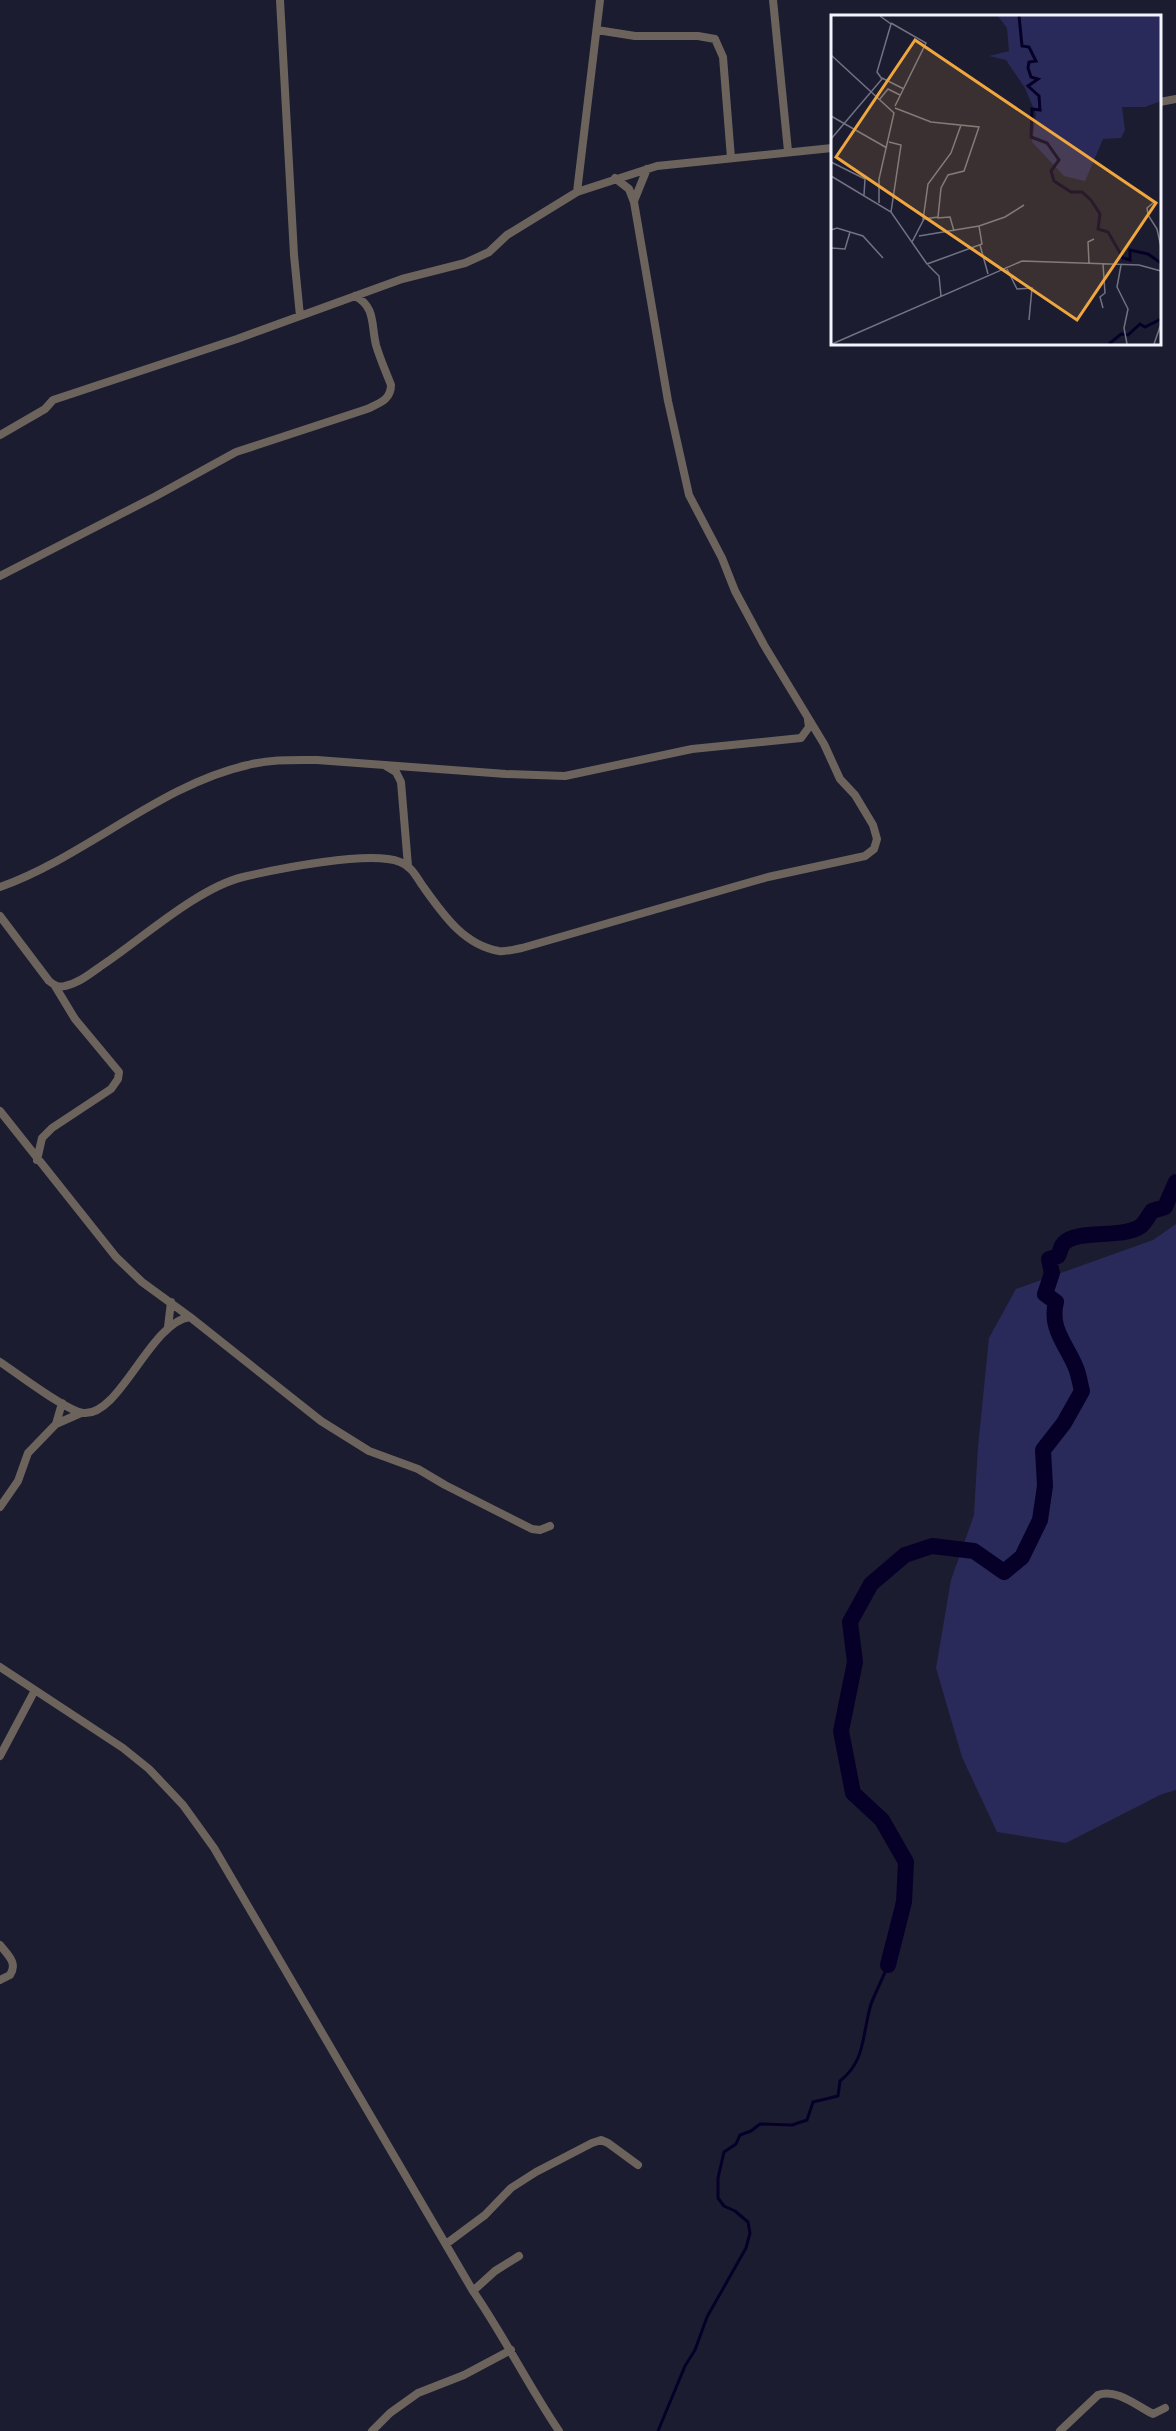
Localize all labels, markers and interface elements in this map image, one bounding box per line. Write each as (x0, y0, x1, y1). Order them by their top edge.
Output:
inset map (831, 15, 1161, 345)

